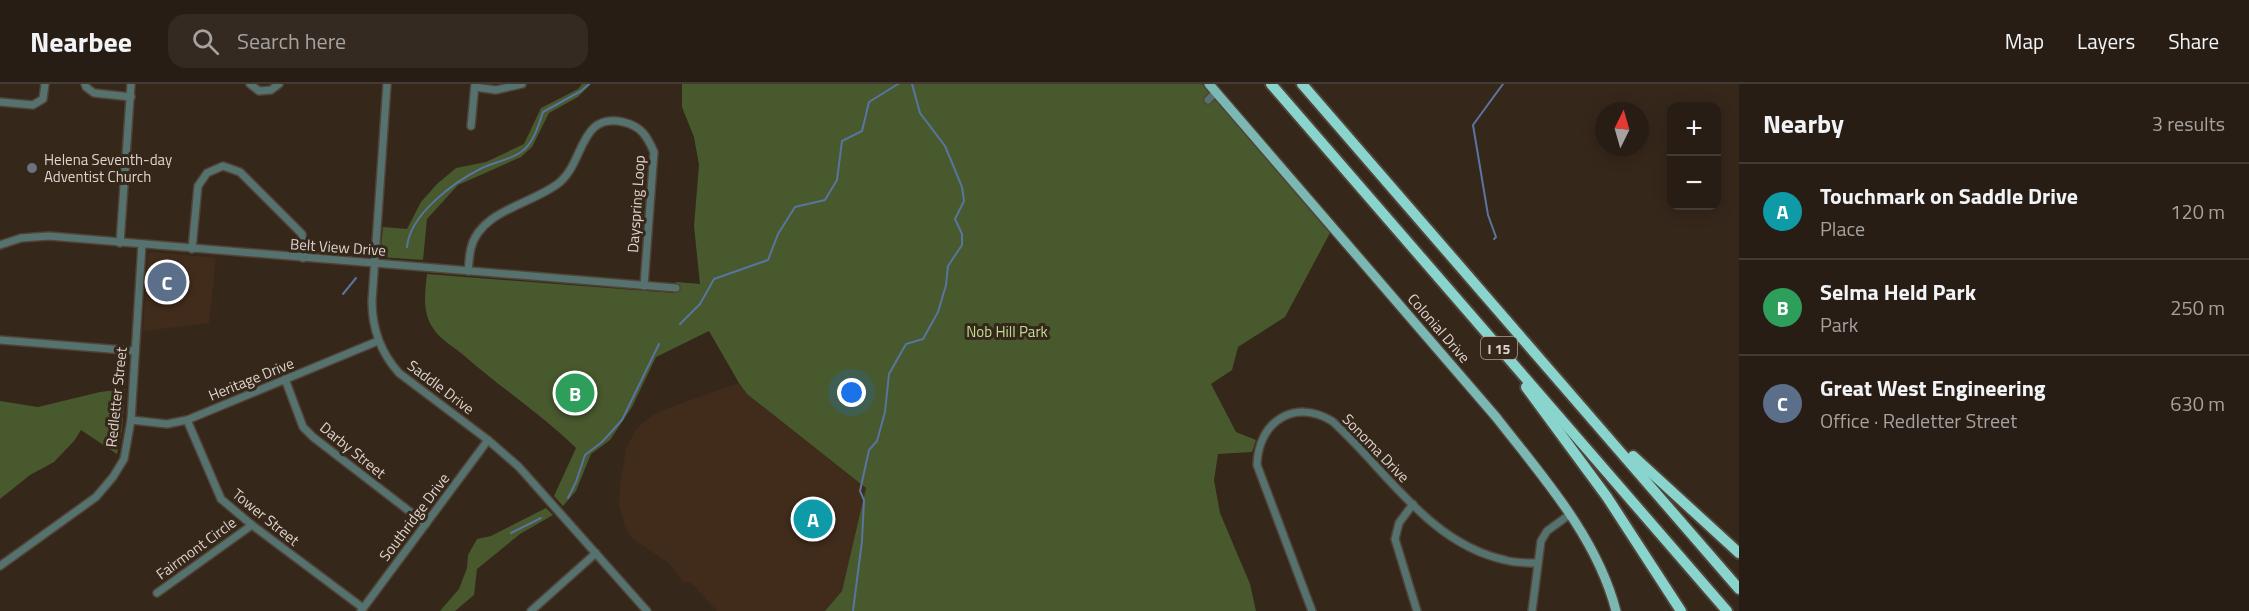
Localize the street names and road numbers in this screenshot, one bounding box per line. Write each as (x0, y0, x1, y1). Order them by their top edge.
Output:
street label: Dayspring Loop (621, 154, 651, 253)
street label: Belt View Drive (289, 232, 387, 262)
street label: Colonial Drive (1402, 288, 1476, 368)
road number: I 15 (1481, 337, 1517, 359)
street label: Redletter Street (99, 345, 133, 448)
street label: Heritage Drive (205, 351, 297, 407)
street label: Saddle Drive (403, 354, 479, 420)
street label: Sonoma Drive (1337, 408, 1415, 488)
street label: Darby Street (315, 416, 392, 484)
street label: Southridge Drive (373, 468, 455, 566)
street label: Tower Street (227, 483, 305, 552)
street label: Fairmont Circle (151, 511, 241, 585)

